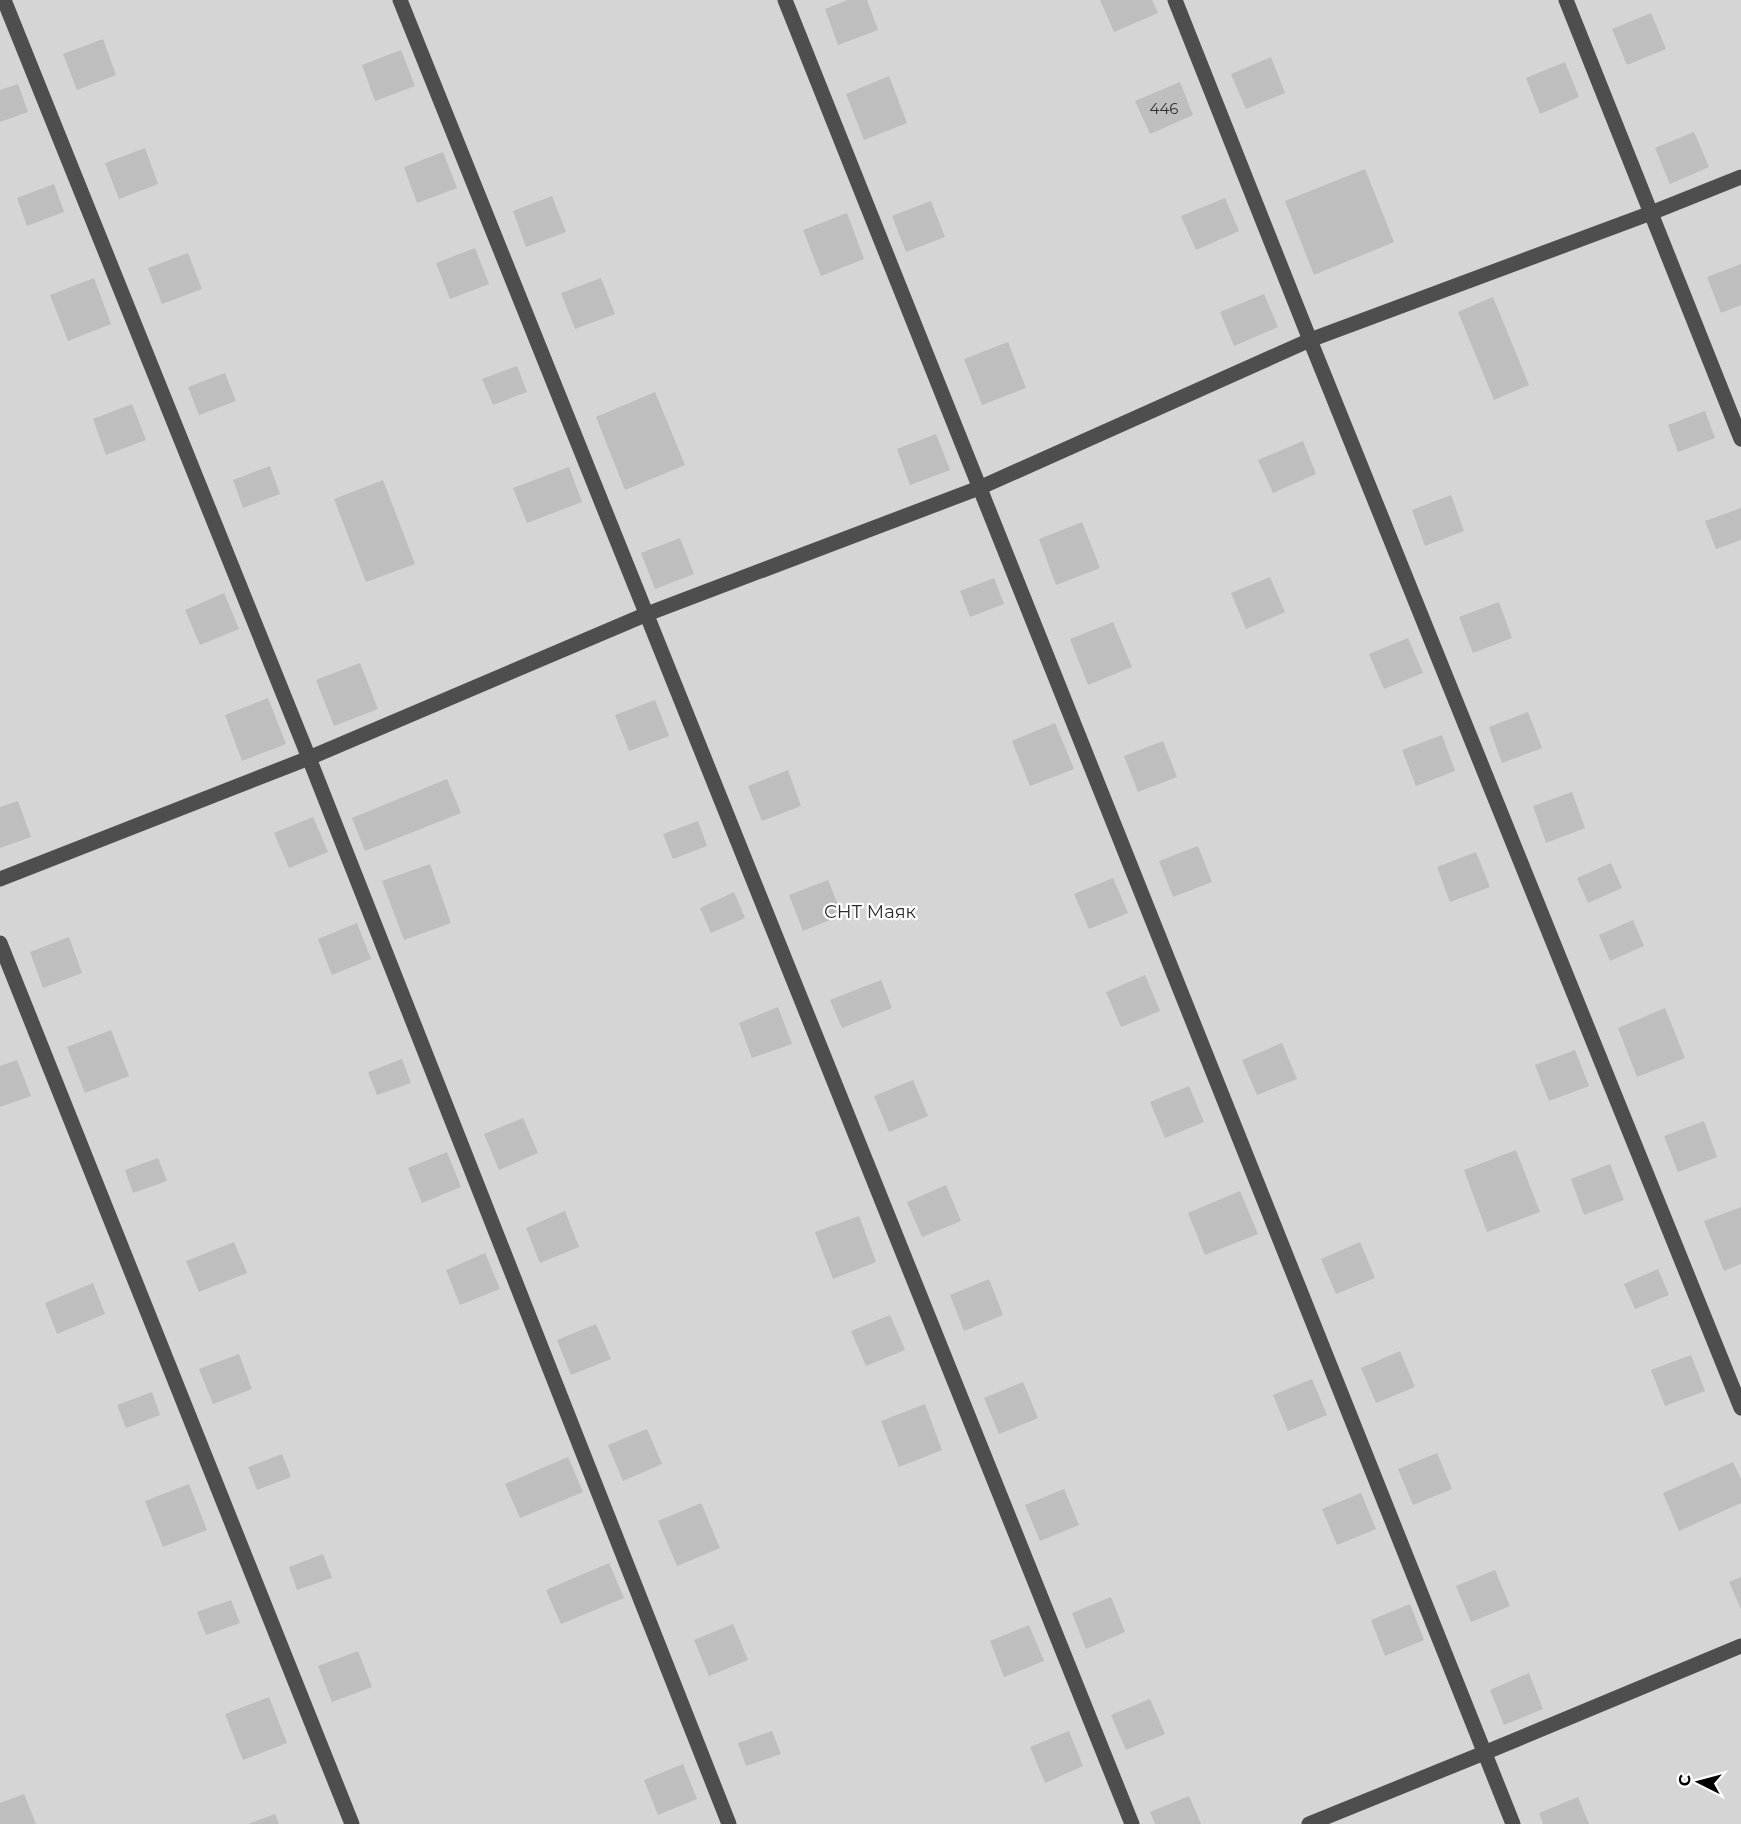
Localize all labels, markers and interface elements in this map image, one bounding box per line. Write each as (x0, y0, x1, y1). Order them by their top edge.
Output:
house number: 446 (1150, 99, 1178, 118)
park label: СНТ Маяк (824, 901, 917, 923)
north arrow (1669, 1752, 1729, 1812)
text: С (1675, 1773, 1695, 1787)

